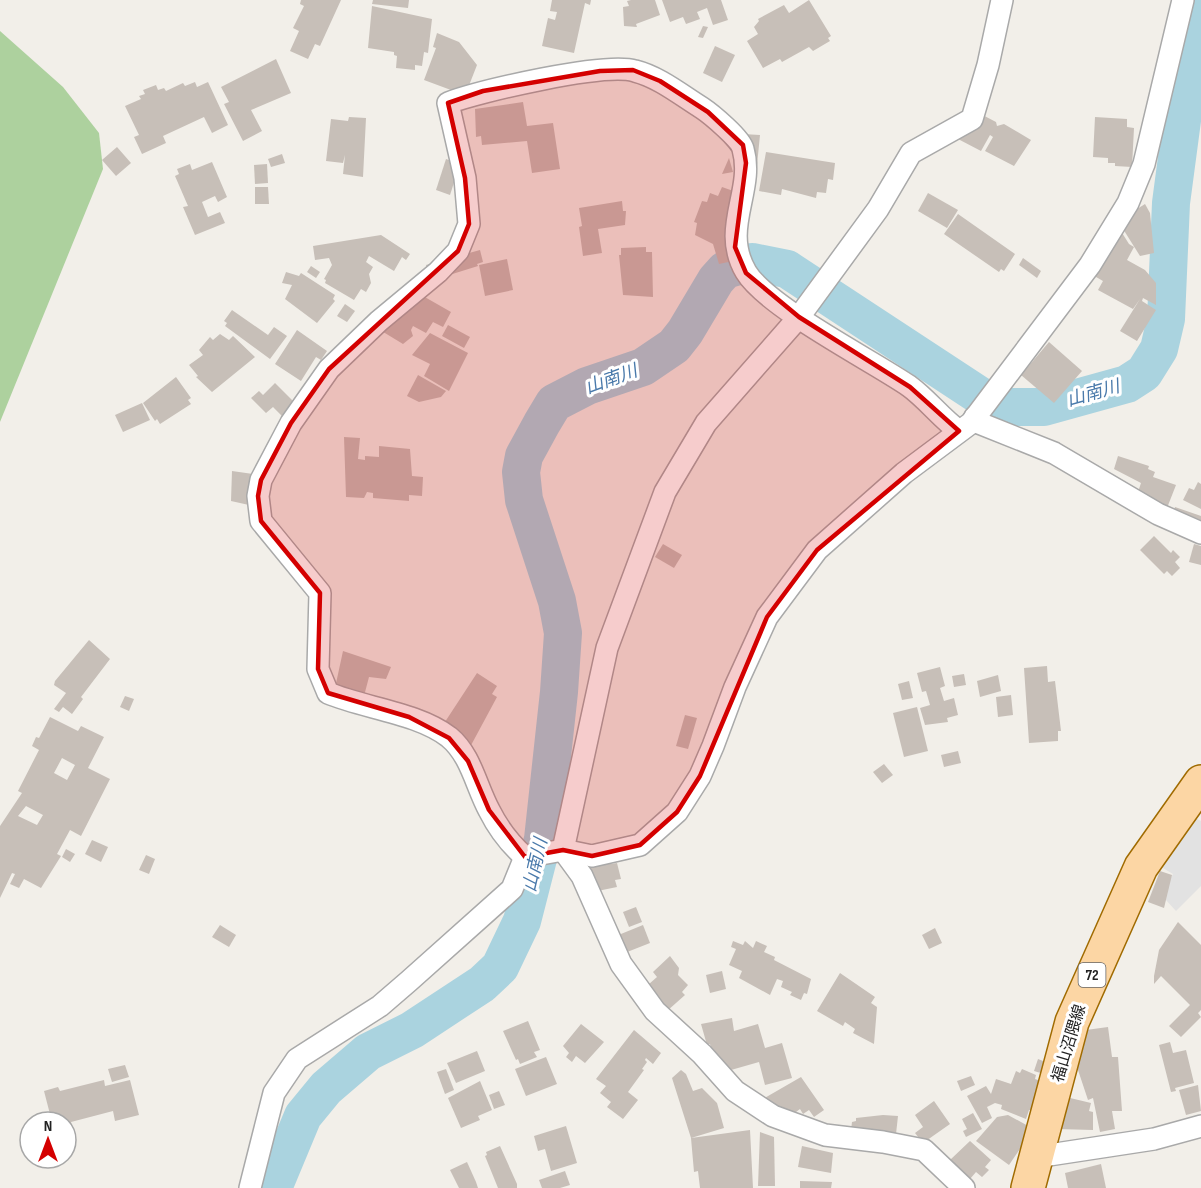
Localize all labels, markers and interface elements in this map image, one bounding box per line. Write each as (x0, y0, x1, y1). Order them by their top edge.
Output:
water label: 山南川 (582, 360, 642, 399)
water label: 山南川 (1064, 375, 1124, 411)
water label: 山南川 (519, 834, 552, 894)
road number: 72 (1078, 963, 1106, 987)
street label: 福山沼隈線 (1049, 1002, 1090, 1084)
north arrow (18, 1110, 78, 1170)
text: N (44, 1117, 52, 1136)

